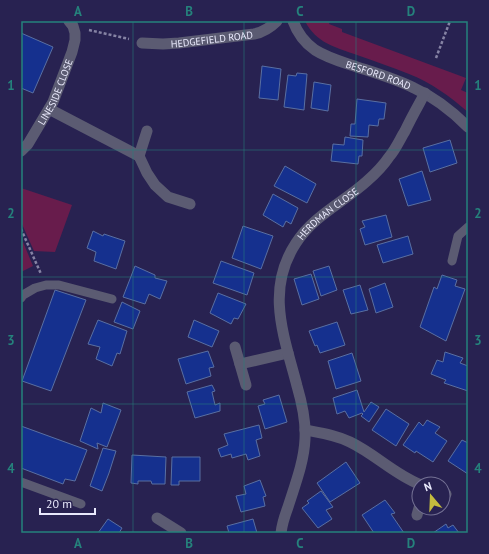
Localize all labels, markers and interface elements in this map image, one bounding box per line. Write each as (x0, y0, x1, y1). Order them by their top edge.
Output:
text: A (74, 3, 82, 20)
text: B (185, 3, 193, 20)
text: C (296, 3, 304, 20)
text: D (407, 3, 415, 20)
street label: HEDGEFIELD ROAD (170, 28, 253, 50)
street label: LINESIDE CLOSE (35, 57, 75, 127)
street label: BESFORD ROAD (344, 57, 413, 92)
text: 1 (7, 77, 15, 94)
text: 1 (474, 77, 482, 94)
street label: HERDMAN CLOSE (294, 184, 361, 242)
text: 2 (7, 205, 15, 222)
text: 2 (474, 205, 482, 222)
text: 3 (7, 332, 15, 349)
text: 3 (474, 332, 482, 349)
text: 4 (7, 460, 15, 477)
text: 4 (474, 460, 482, 477)
north arrow (411, 476, 451, 516)
text: N (422, 479, 433, 494)
scale bar (40, 490, 95, 516)
text: 20 m (46, 496, 72, 511)
text: A (74, 535, 82, 552)
text: B (185, 535, 193, 552)
text: C (296, 535, 304, 552)
text: D (407, 535, 415, 552)

